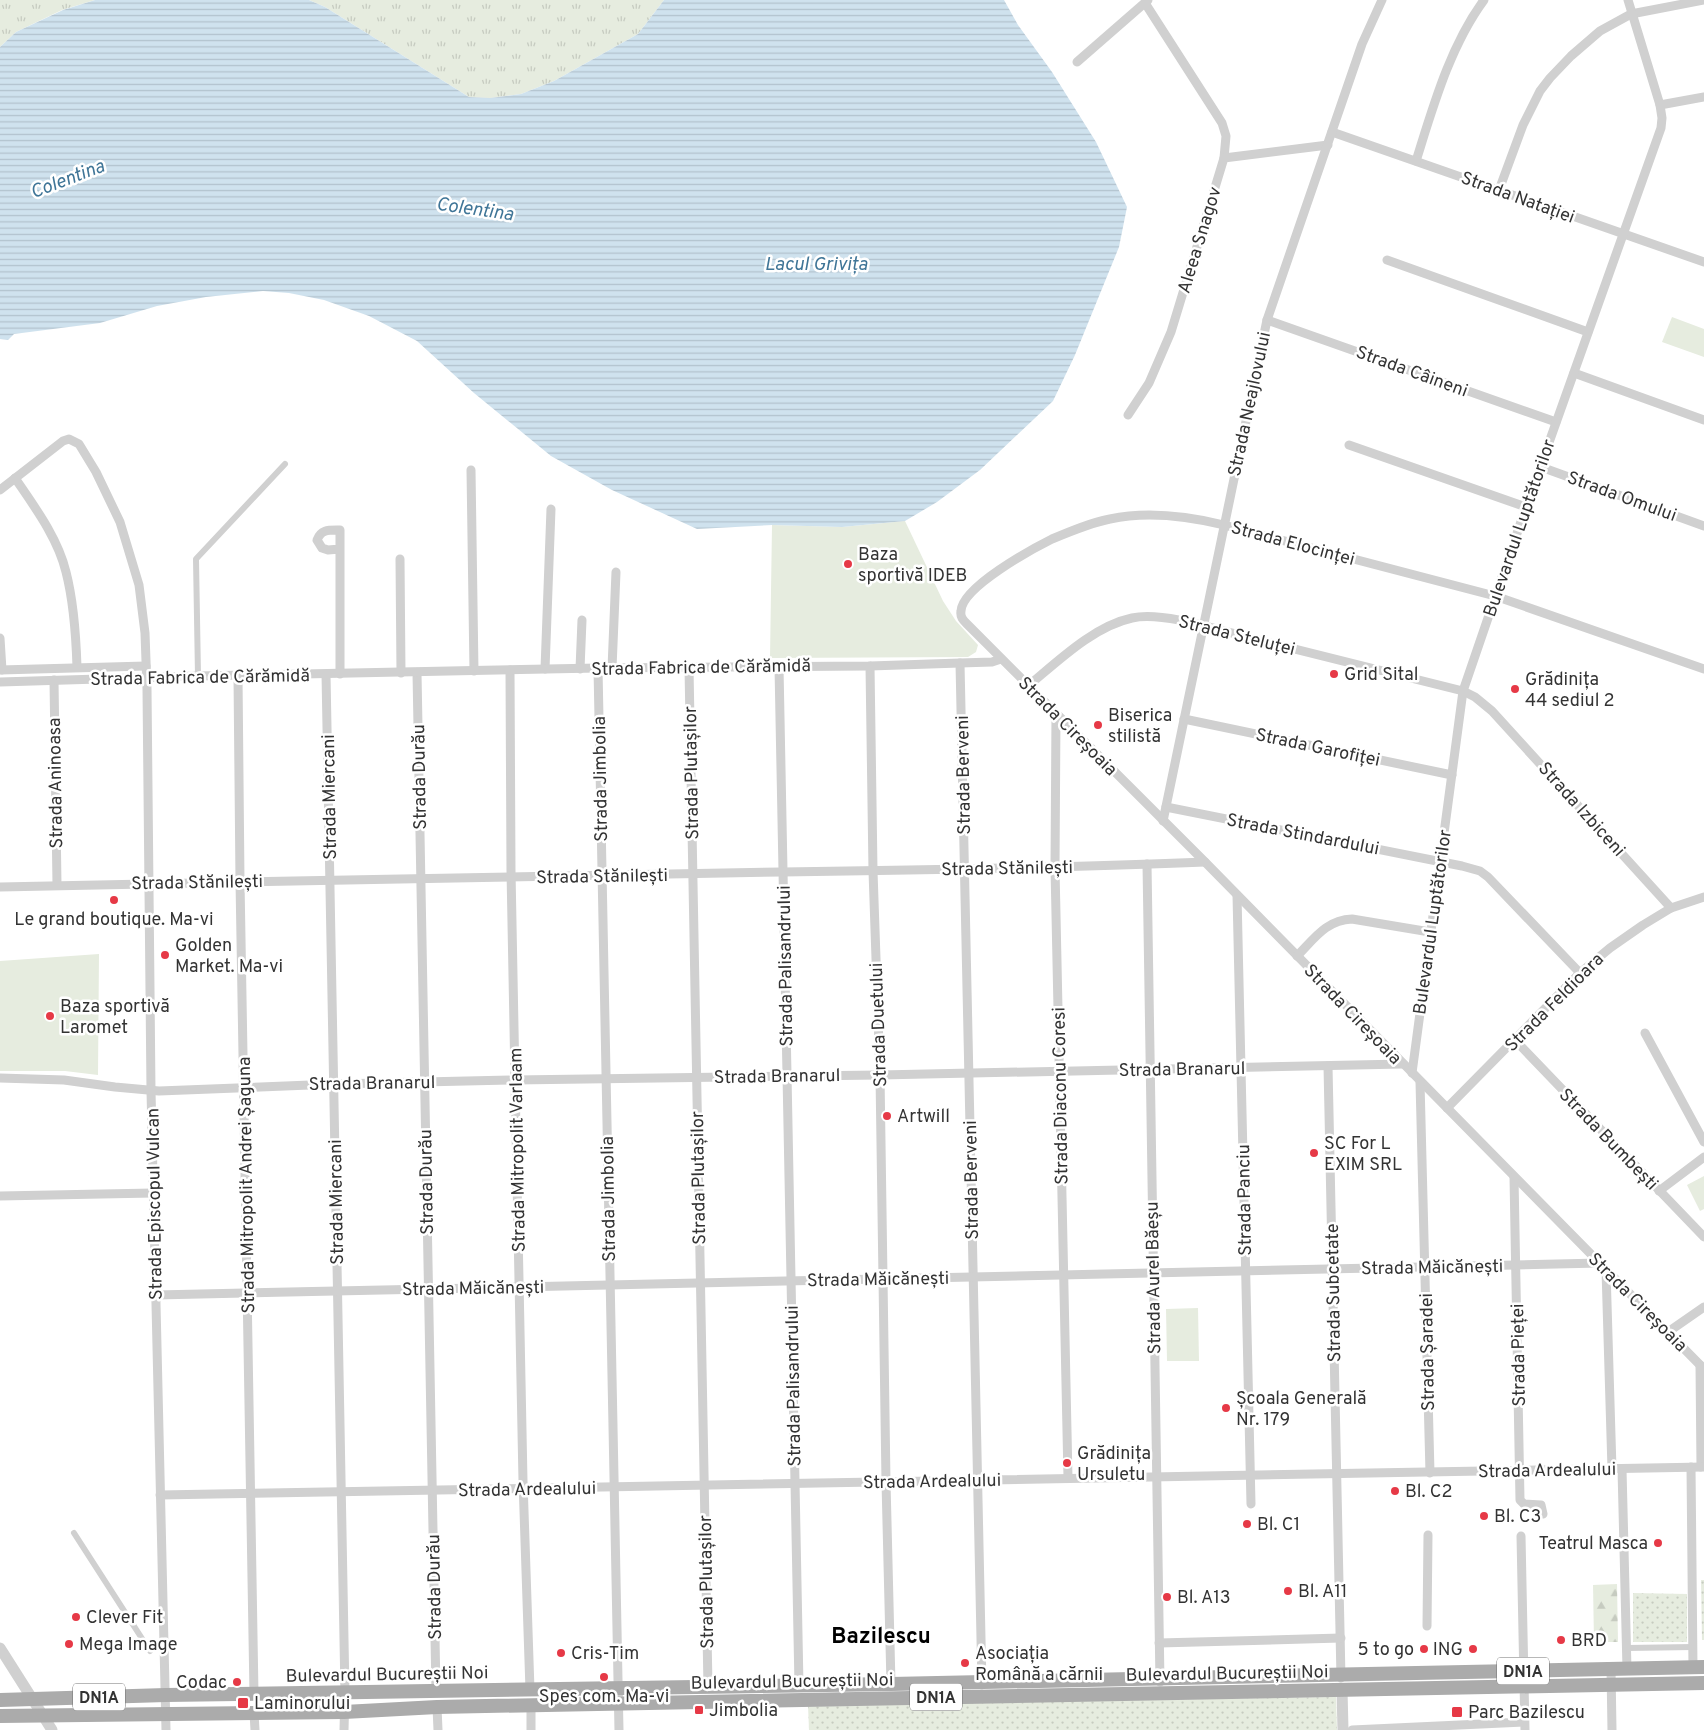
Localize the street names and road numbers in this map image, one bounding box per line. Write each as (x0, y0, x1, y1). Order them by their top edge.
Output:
street label: Strada Natației (1457, 167, 1578, 230)
street label: Aleea Snagov (1173, 184, 1228, 296)
street label: Strada Neajlovului (1224, 330, 1277, 479)
street label: Strada Câineni (1352, 342, 1471, 403)
street label: Bulevardul Luptătorilor (1479, 437, 1562, 620)
street label: Strada Omului (1564, 467, 1679, 528)
street label: Strada Elocinței (1228, 517, 1357, 572)
street label: Strada Steluței (1176, 611, 1297, 662)
street label: Strada Fabrica de Cărămidă (591, 655, 811, 682)
street label: Strada Fabrica de Cărămidă (90, 665, 310, 692)
street label: Strada Cireșoaia (1012, 673, 1121, 782)
street label: Strada Plutașilor (680, 706, 705, 840)
street label: Strada Berveni (952, 715, 977, 835)
street label: Strada Jimbolia (589, 716, 614, 842)
street label: Strada Aninoasa (44, 717, 69, 849)
street label: Strada Durău (408, 724, 433, 830)
street label: Strada Garofiței (1253, 724, 1382, 773)
street label: Strada Miercani (318, 734, 343, 860)
street label: Strada Izbiceni (1532, 758, 1629, 862)
street label: Strada Stindardului (1224, 809, 1381, 862)
street label: Bulevardul Luptătorilor (1409, 828, 1458, 1016)
street label: Strada Stănilești (941, 857, 1073, 882)
street label: Strada Stănilești (536, 865, 668, 890)
street label: Strada Stănilești (131, 871, 263, 896)
street label: Strada Palisandrului (774, 885, 799, 1047)
street label: Strada Feldioara (1501, 949, 1609, 1057)
street label: Strada Cireșoaia (1298, 960, 1406, 1070)
street label: Strada Duetului (866, 962, 893, 1088)
street label: Strada Diaconu Coresi (1048, 1007, 1075, 1185)
street label: Strada Mitropolit Varlaam (505, 1047, 532, 1253)
street label: Strada Mitropolit Andrei Șaguna (234, 1056, 261, 1314)
street label: Strada Branarul (1119, 1058, 1246, 1083)
street label: Strada Branarul (714, 1065, 841, 1090)
street label: Strada Branarul (309, 1072, 436, 1097)
street label: Strada Bumbești (1553, 1084, 1663, 1196)
street label: Strada Episcopul Vulcan (142, 1108, 169, 1300)
street label: Strada Plutașilor (687, 1111, 712, 1245)
street label: Strada Berveni (960, 1120, 985, 1240)
street label: Strada Durău (415, 1129, 440, 1235)
street label: Strada Jimbolia (597, 1136, 622, 1262)
street label: Strada Miercani (325, 1139, 350, 1265)
street label: Strada Panciu (1233, 1144, 1258, 1256)
street label: Strada Aurel Băeșu (1142, 1201, 1167, 1355)
street label: Strada Subcetate (1322, 1223, 1347, 1363)
street label: Strada Cireșoaia (1582, 1249, 1691, 1358)
street label: Strada Măicănești (1361, 1256, 1503, 1281)
street label: Strada Măicănești (807, 1268, 949, 1293)
street label: Strada Măicănești (402, 1277, 544, 1302)
street label: Strada Șaradei (1416, 1293, 1441, 1411)
street label: Strada Pieței (1507, 1303, 1532, 1407)
street label: Strada Palisandrului (782, 1305, 807, 1467)
street label: Strada Ardealului (1478, 1459, 1616, 1484)
street label: Strada Ardealului (863, 1470, 1001, 1495)
street label: Strada Ardealului (458, 1478, 596, 1503)
street label: Strada Plutașilor (695, 1515, 720, 1649)
street label: Strada Durău (423, 1534, 448, 1640)
road number: DN1A (1497, 1658, 1549, 1684)
street label: Bulevardul Bucureștii Noi (1125, 1661, 1329, 1688)
street label: Bulevardul Bucureștii Noi (285, 1662, 489, 1689)
street label: Bulevardul Bucureștii Noi (690, 1669, 894, 1696)
road number: DN1A (73, 1684, 125, 1710)
road number: DN1A (910, 1684, 962, 1710)

